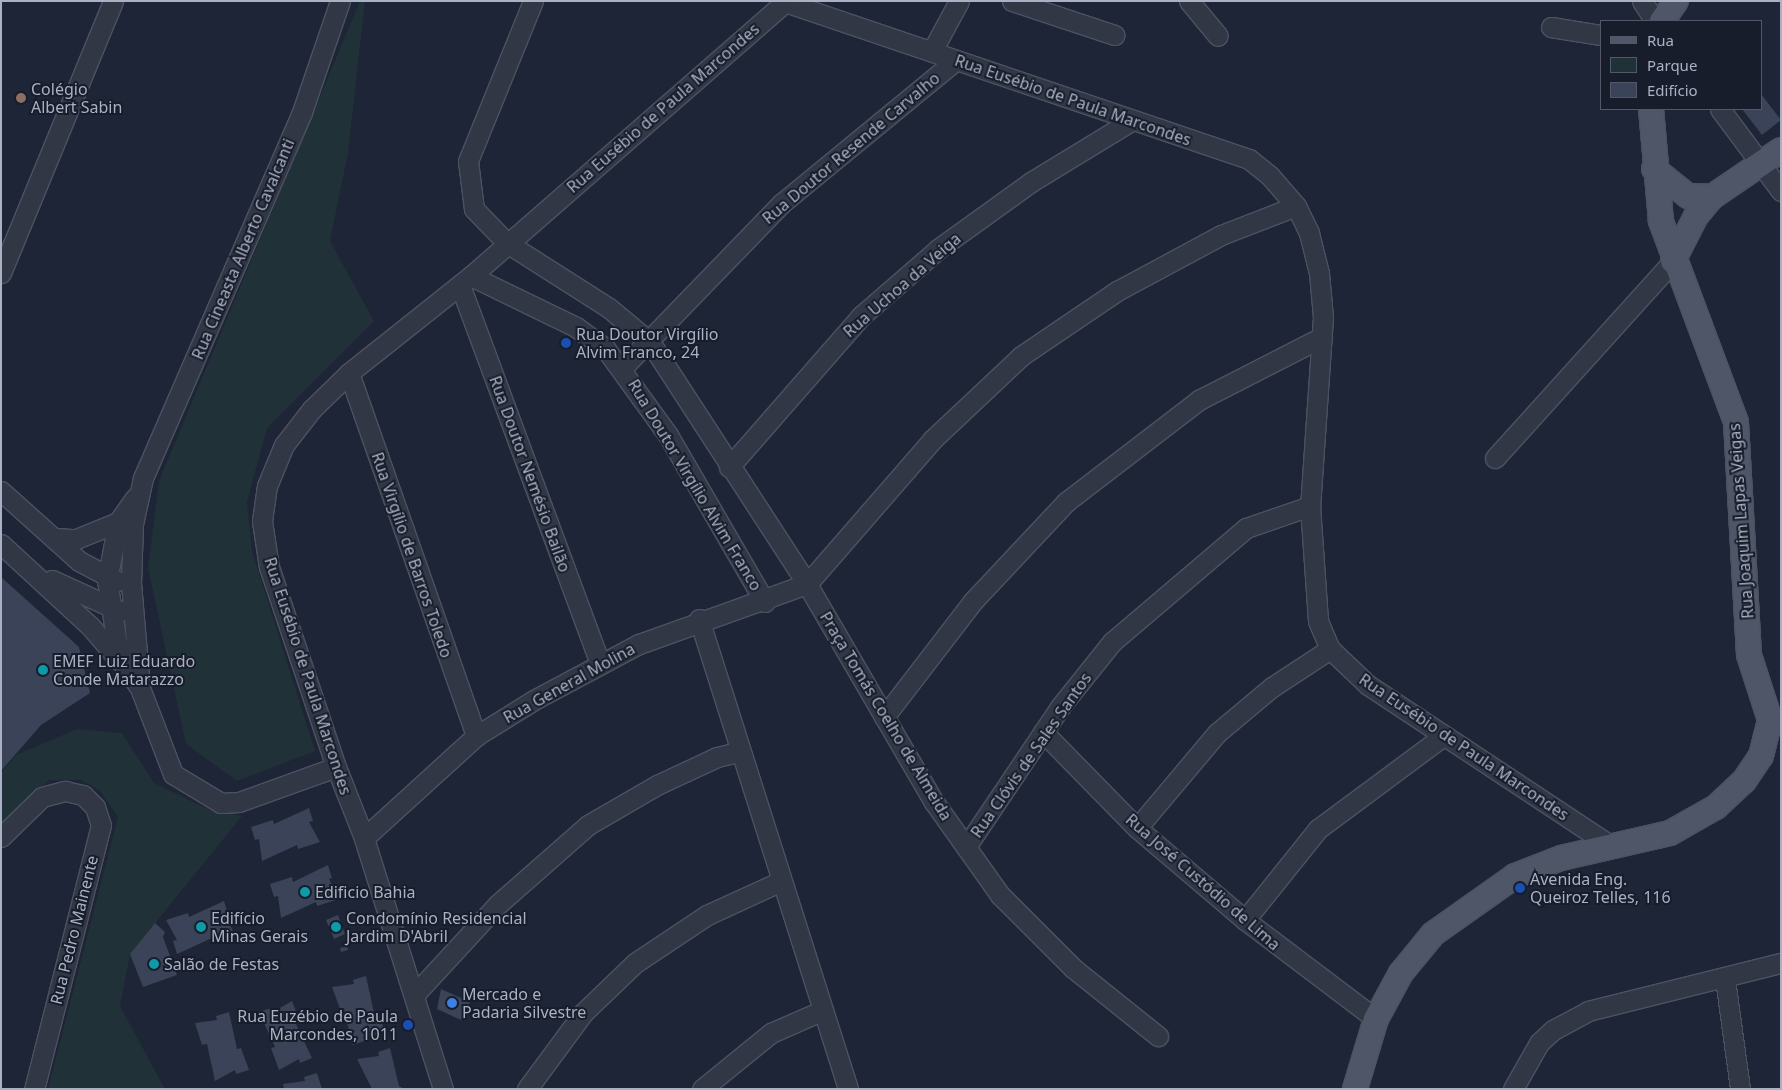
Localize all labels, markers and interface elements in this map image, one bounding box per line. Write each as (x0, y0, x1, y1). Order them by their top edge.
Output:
street label: Rua Eusébio de Paula Marcondes (563, 19, 763, 197)
legend (1600, 20, 1762, 110)
text: Rua (1647, 30, 1674, 50)
street label: Rua Eusébio de Paula Marcondes (952, 50, 1194, 150)
text: Parque (1647, 55, 1697, 75)
street label: Rua Doutor Resende Carvalho (758, 68, 944, 228)
place label: Colégio Albert Sabin (31, 79, 122, 117)
text: Edifício (1647, 80, 1698, 100)
marker: Colégio Albert Sabin (15, 92, 27, 104)
street label: Rua Cineasta Alberto Cavalcanti (188, 136, 298, 362)
street label: Rua Uchoa da Veiga (839, 229, 965, 341)
place label: Rua Doutor Virgílio Alvim Franco, 24 (576, 324, 719, 362)
marker: Rua Doutor Virgílio Alvim Franco, 24 (560, 337, 572, 349)
street label: Rua Doutor Nemésio Bailão (485, 373, 575, 575)
street label: Rua Doutor Virgílio Alvim Franco (624, 376, 766, 594)
street label: Rua Joaquim Lapas Veigas (1725, 423, 1757, 619)
street label: Rua Virgílio de Barros Toledo (368, 450, 456, 660)
street label: Rua Eusébio de Paula Marcondes (260, 555, 356, 797)
street label: Praça Tomás Coelho de Almeida (816, 608, 956, 824)
street label: Rua General Molina (500, 639, 638, 727)
place label: EMEF Luiz Eduardo Conde Matarazzo (53, 651, 195, 689)
marker: EMEF Luiz Eduardo Conde Matarazzo (37, 664, 49, 676)
street label: Rua Clóvis de Sales Santos (967, 669, 1095, 841)
street label: Rua Eusébio de Paula Marcondes (1356, 670, 1572, 824)
street label: Rua José Custódio de Lima (1122, 810, 1284, 954)
street label: Rua Pedro Mainente (46, 854, 102, 1006)
place label: Avenida Eng. Queiroz Telles, 116 (1530, 869, 1671, 907)
place label: Edificio Bahia (315, 882, 416, 902)
marker: Avenida Eng. Queiroz Telles, 116 (1514, 882, 1526, 894)
marker: Edificio Bahia (299, 886, 311, 898)
place label: Edifício Minas Gerais (211, 908, 308, 946)
place label: Condomínio Residencial Jardim D'Abril (346, 908, 527, 946)
marker: Edifício Minas Gerais (195, 921, 207, 933)
marker: Condomínio Residencial Jardim D'Abril (330, 921, 342, 933)
place label: Salão de Festas (164, 954, 279, 974)
marker: Salão de Festas (148, 958, 160, 970)
place label: Mercado e Padaria Silvestre (462, 984, 586, 1022)
marker: Mercado e Padaria Silvestre (446, 997, 458, 1009)
place label: Rua Euzébio de Paula Marcondes, 1011 (237, 1006, 398, 1044)
marker: Rua Euzébio de Paula Marcondes, 1011 (402, 1019, 414, 1031)

